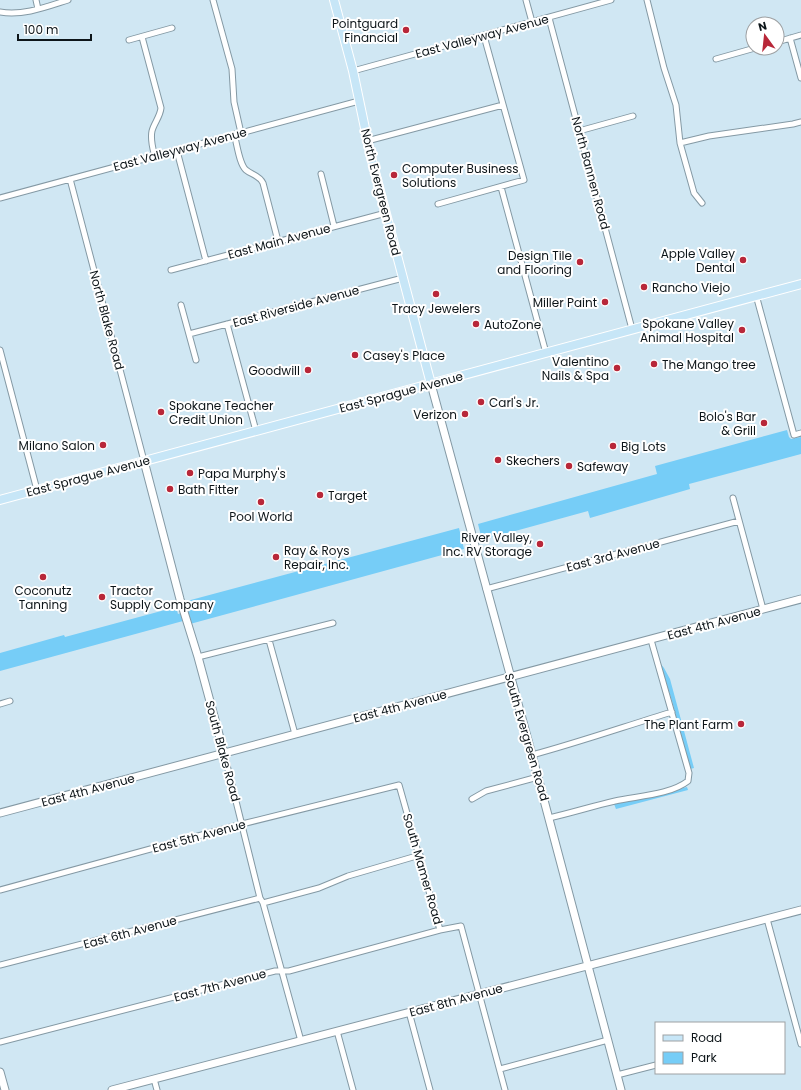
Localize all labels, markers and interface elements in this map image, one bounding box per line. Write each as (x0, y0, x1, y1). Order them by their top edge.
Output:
street label: East Valleyway Avenue (413, 10, 551, 62)
place label: Pointguard Financial (332, 15, 398, 46)
scale bar (18, 16, 91, 42)
north arrow (745, 16, 785, 56)
text: N (756, 18, 768, 35)
text: 100 m (24, 21, 58, 38)
marker: Pointguard Financial (401, 25, 411, 35)
street label: North Bannen Road (568, 115, 614, 231)
street label: East Valleyway Avenue (111, 123, 249, 175)
street label: North Evergreen Road (357, 127, 405, 257)
place label: Computer Business Solutions (402, 160, 519, 191)
marker: Computer Business Solutions (389, 170, 399, 180)
street label: East Main Avenue (226, 219, 332, 263)
place label: Apple Valley Dental (661, 245, 735, 276)
place label: Design Tile and Flooring (497, 247, 572, 278)
marker: Apple Valley Dental (738, 255, 748, 265)
marker: Design Tile and Flooring (575, 257, 585, 267)
street label: North Blake Road (86, 268, 128, 372)
place label: Rancho Viejo (652, 279, 730, 296)
street label: East Riverside Avenue (231, 281, 361, 331)
marker: Rancho Viejo (639, 282, 649, 292)
marker: Tracy Jewelers (431, 289, 441, 299)
place label: Miller Paint (533, 294, 597, 311)
marker: Miller Paint (600, 297, 610, 307)
place label: Tracy Jewelers (392, 300, 480, 317)
place label: Spokane Valley Animal Hospital (640, 315, 734, 346)
place label: AutoZone (484, 316, 541, 333)
marker: AutoZone (471, 319, 481, 329)
marker: Spokane Valley Animal Hospital (737, 325, 747, 335)
place label: Casey's Place (363, 347, 445, 364)
marker: Casey's Place (350, 350, 360, 360)
place label: Valentino Nails & Spa (542, 353, 609, 384)
place label: The Mango tree (662, 356, 756, 373)
marker: The Mango tree (649, 359, 659, 369)
place label: Goodwill (248, 362, 300, 379)
marker: Valentino Nails & Spa (612, 363, 622, 373)
marker: Goodwill (303, 365, 313, 375)
street label: East Sprague Avenue (337, 367, 465, 417)
place label: Carl's Jr. (489, 394, 539, 411)
place label: Spokane Teacher Credit Union (169, 397, 274, 428)
marker: Carl's Jr. (476, 397, 486, 407)
place label: Verizon (413, 406, 457, 423)
marker: Spokane Teacher Credit Union (156, 407, 166, 417)
place label: Bolo's Bar & Grill (699, 408, 757, 439)
marker: Verizon (460, 409, 470, 419)
marker: Bolo's Bar & Grill (759, 418, 769, 428)
place label: Milano Salon (19, 437, 95, 454)
place label: Big Lots (621, 438, 666, 455)
marker: Milano Salon (98, 440, 108, 450)
marker: Big Lots (608, 441, 618, 451)
street label: East Sprague Avenue (24, 451, 152, 501)
place label: Skechers (506, 452, 560, 469)
marker: Skechers (493, 455, 503, 465)
place label: Safeway (577, 458, 628, 475)
marker: Safeway (564, 461, 574, 471)
place label: Papa Murphy's (198, 465, 286, 482)
marker: Papa Murphy's (185, 468, 195, 478)
place label: Bath Fitter (178, 481, 239, 498)
marker: Bath Fitter (165, 484, 175, 494)
place label: Target (328, 487, 367, 504)
marker: Target (315, 490, 325, 500)
marker: Pool World (256, 497, 266, 507)
place label: Pool World (229, 508, 293, 525)
place label: River Valley, Inc. RV Storage (443, 529, 533, 560)
street label: East 3rd Avenue (564, 534, 662, 576)
marker: River Valley, Inc. RV Storage (535, 539, 545, 549)
place label: Ray & Roys Repair, Inc. (284, 542, 349, 573)
marker: Ray & Roys Repair, Inc. (271, 552, 281, 562)
marker: Coconutz Tanning (38, 572, 48, 582)
place label: Coconutz Tanning (14, 582, 72, 613)
place label: Tractor Supply Company (110, 582, 214, 613)
marker: Tractor Supply Company (97, 592, 107, 602)
street label: East 4th Avenue (665, 602, 763, 644)
street label: South Evergreen Road (501, 671, 553, 803)
street label: East 4th Avenue (351, 685, 449, 727)
street label: South Blake Road (201, 699, 245, 803)
place label: The Plant Farm (644, 716, 733, 733)
marker: The Plant Farm (736, 719, 746, 729)
street label: East 4th Avenue (39, 769, 137, 811)
street label: South Mamer Road (399, 811, 447, 927)
street label: East 5th Avenue (150, 815, 248, 857)
street label: East 6th Avenue (81, 911, 179, 953)
street label: East 7th Avenue (172, 964, 268, 1006)
street label: East 8th Avenue (407, 979, 505, 1021)
legend (655, 1022, 785, 1074)
text: Road (691, 1029, 722, 1046)
text: Park (691, 1049, 718, 1066)

